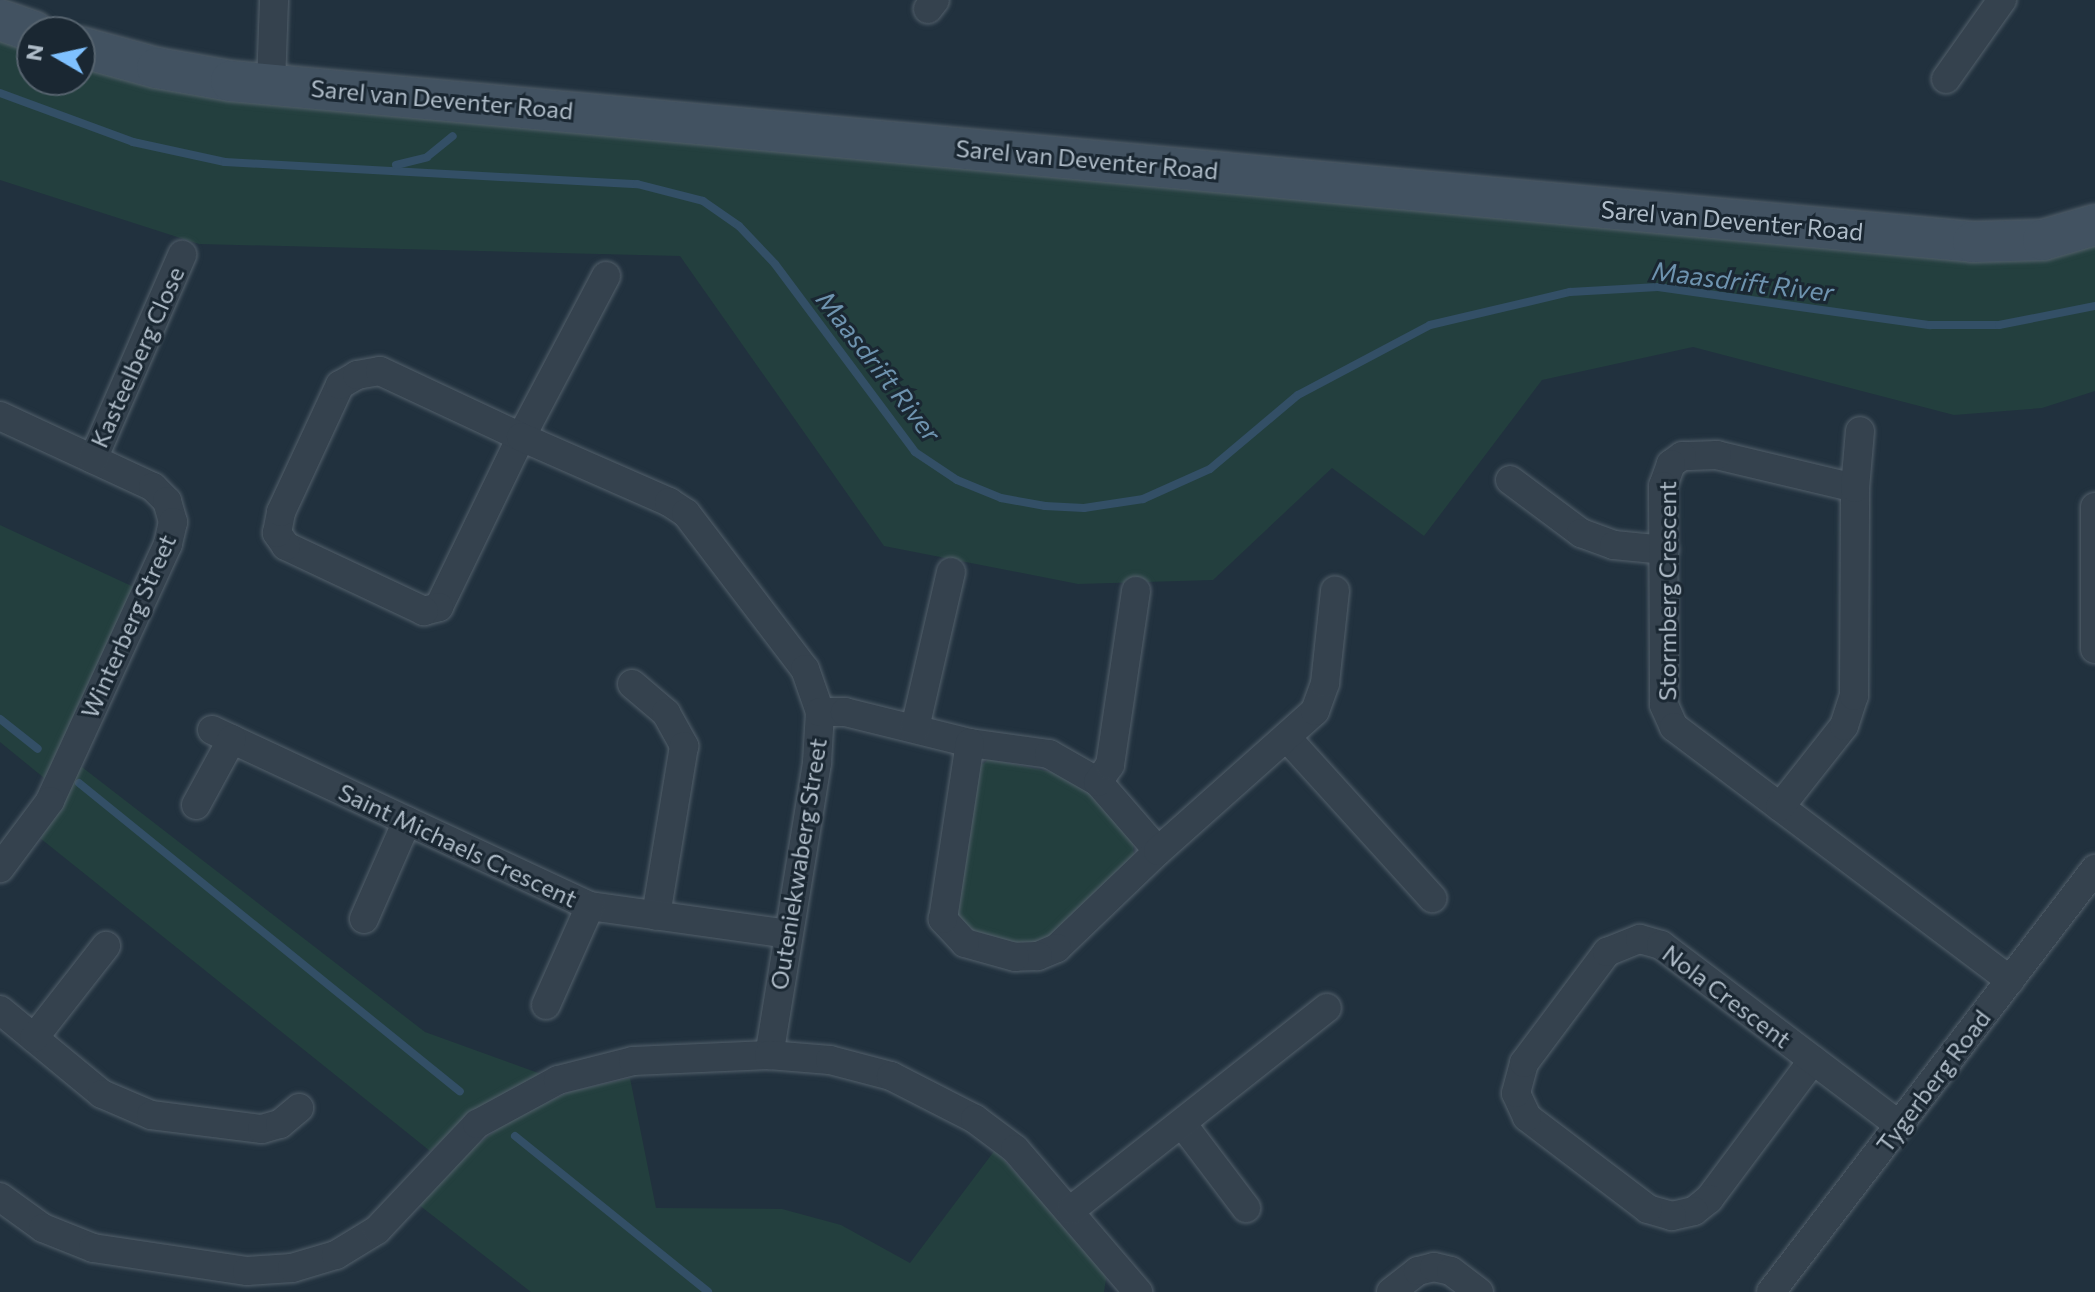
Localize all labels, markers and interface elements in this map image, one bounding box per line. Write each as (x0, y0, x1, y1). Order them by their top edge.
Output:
north arrow (16, 16, 96, 96)
text: N (19, 42, 48, 63)
street label: Sarel van Deventer Road (310, 73, 574, 125)
street label: Sarel van Deventer Road (955, 133, 1219, 185)
street label: Sarel van Deventer Road (1600, 194, 1864, 246)
water label: Maasdrift River (1650, 254, 1836, 308)
street label: Kasteelberg Close (84, 262, 190, 452)
water label: Maasdrift River (810, 284, 948, 448)
street label: Stormberg Crescent (1653, 481, 1681, 701)
street label: Winterberg Street (75, 530, 181, 722)
street label: Outeniekwaberg Street (764, 736, 832, 992)
street label: Saint Michaels Crescent (334, 777, 582, 913)
street label: Nola Crescent (1657, 938, 1797, 1054)
street label: Tygerberg Road (1870, 1004, 1996, 1158)

